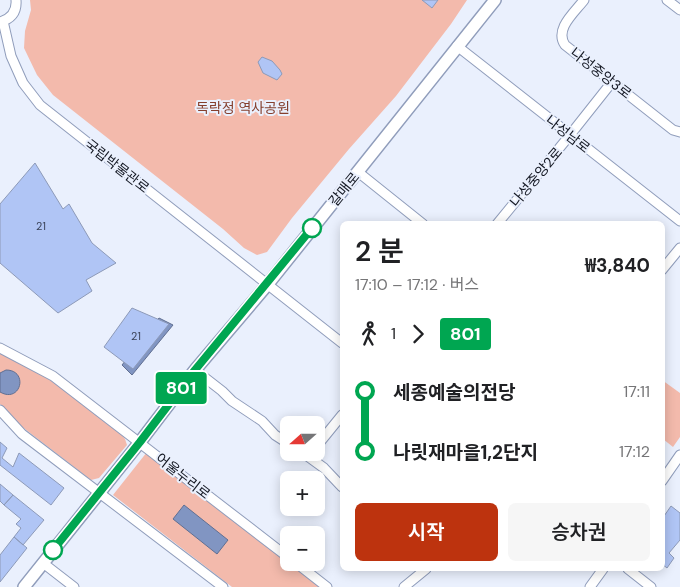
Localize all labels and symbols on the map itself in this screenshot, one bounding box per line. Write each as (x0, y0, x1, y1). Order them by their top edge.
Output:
street label: 나성중앙3로 (567, 44, 635, 103)
park label: 독락정 역사공원 (196, 99, 290, 117)
street label: 나성남로 (542, 111, 594, 157)
street label: 국립박물관로 (81, 135, 153, 197)
street label: 나성중앙2로 (506, 143, 566, 211)
street label: 갈매로 (325, 168, 363, 210)
unlabelled marker (302, 218, 322, 238)
house number: 21 (36, 219, 46, 233)
house number: 21 (131, 329, 141, 343)
line badge: 801 (152, 372, 210, 404)
north arrow (280, 416, 325, 461)
street label: 어울누리로 (152, 449, 214, 503)
unlabelled marker (43, 540, 63, 560)

